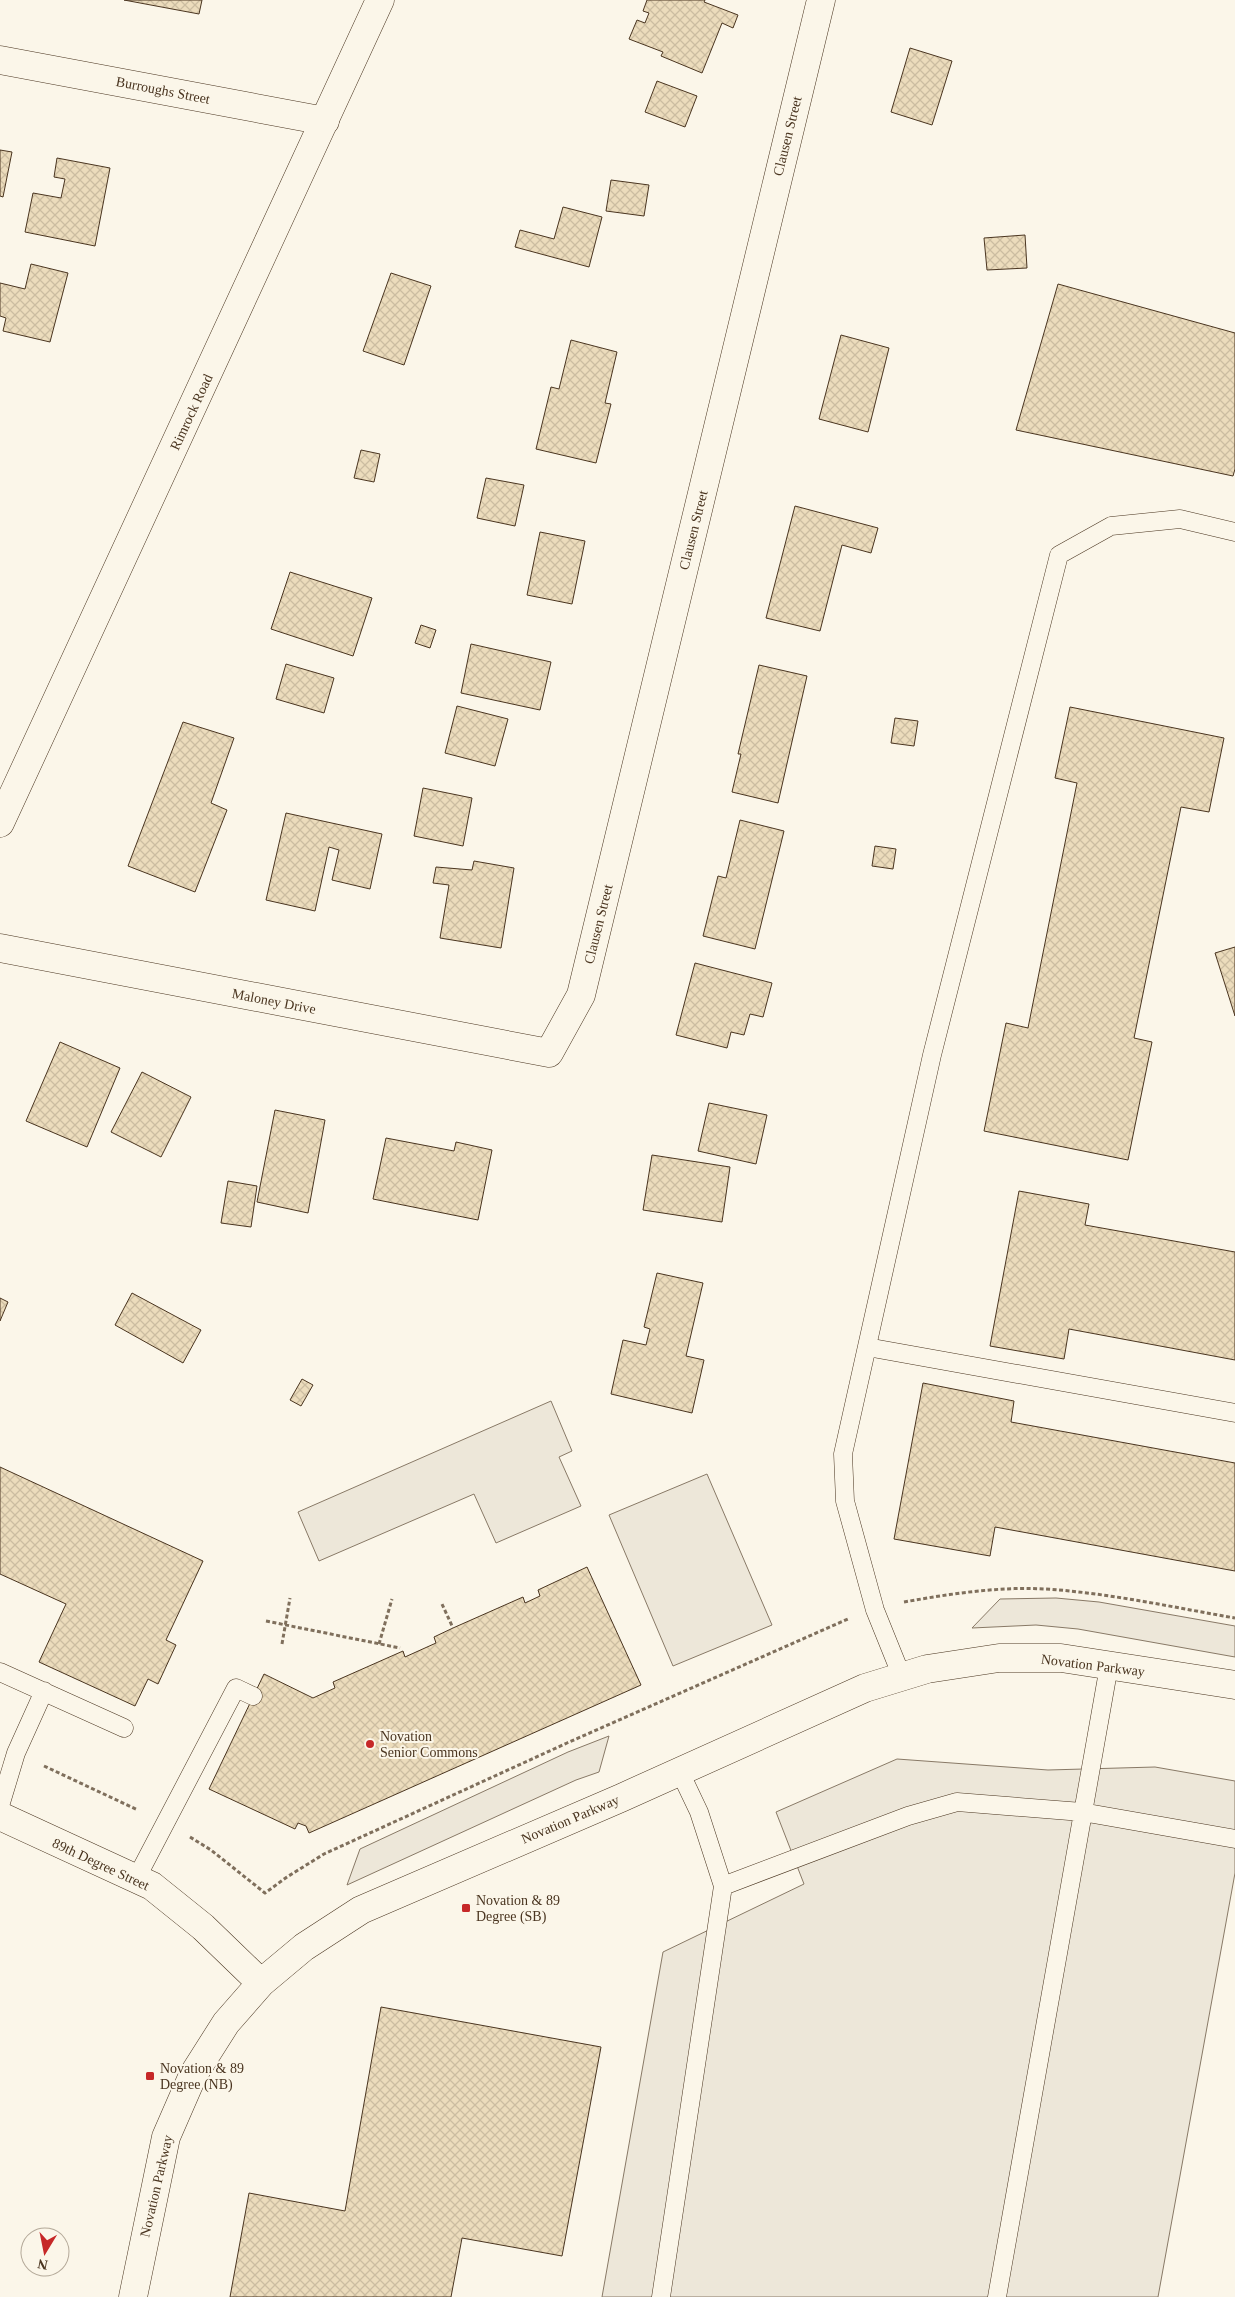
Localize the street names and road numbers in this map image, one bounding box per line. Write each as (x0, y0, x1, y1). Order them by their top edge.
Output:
street label: Burroughs Street (115, 74, 211, 107)
street label: Clausen Street (770, 95, 805, 177)
street label: Rimrock Road (167, 372, 216, 453)
street label: Clausen Street (676, 489, 711, 571)
street label: Clausen Street (581, 883, 616, 965)
street label: Maloney Drive (231, 986, 317, 1017)
street label: Novation Parkway (1040, 1652, 1146, 1679)
street label: Novation Parkway (519, 1792, 621, 1847)
street label: 89th Degree Street (50, 1835, 152, 1893)
street label: Novation Parkway (137, 2133, 176, 2239)

